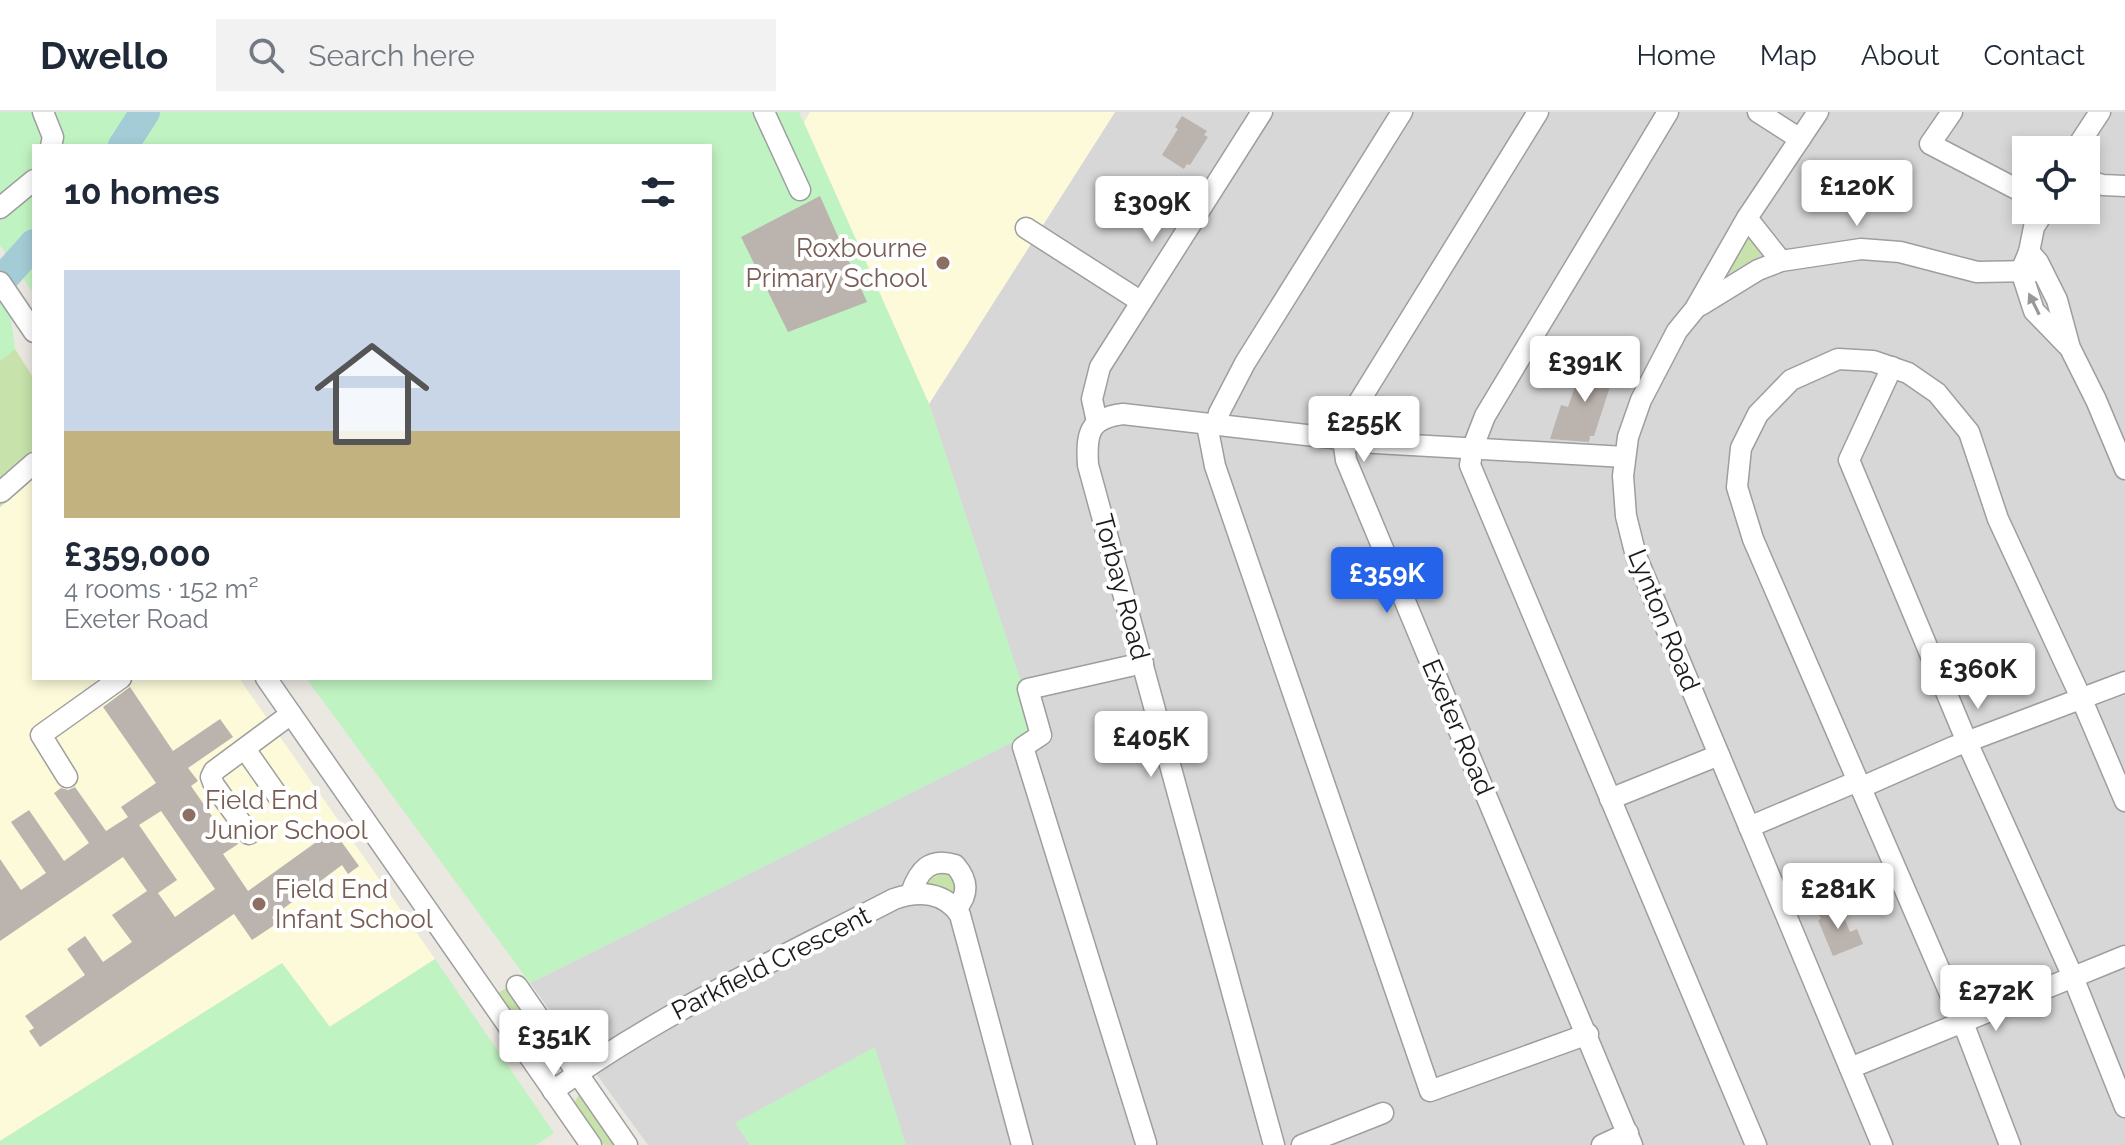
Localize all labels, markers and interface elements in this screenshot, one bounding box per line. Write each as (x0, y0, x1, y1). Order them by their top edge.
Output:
search box (216, 19, 776, 91)
text: Dwello (40, 33, 168, 78)
icon: search (244, 33, 288, 77)
text: Search here (308, 38, 475, 73)
text: Home (1636, 39, 1716, 72)
text: Map (1760, 39, 1817, 72)
text: About (1861, 39, 1940, 72)
text: Contact (1984, 39, 2085, 72)
map controls (2012, 136, 2100, 224)
button: locate (2012, 136, 2100, 224)
pin: £120K (1801, 160, 1913, 228)
icon: filters (636, 170, 680, 214)
text: £120K (1819, 171, 1895, 201)
text: 10 homes (64, 172, 220, 212)
pin: £309K (1096, 176, 1208, 244)
text: £309K (1113, 187, 1191, 217)
place label: Roxbourne Primary School (746, 233, 928, 293)
marker: Roxbourne Primary School (934, 254, 952, 272)
one-way arrow (2027, 293, 2041, 316)
icon: home (300, 322, 444, 466)
pin: £391K (1529, 336, 1641, 404)
text: £391K (1548, 347, 1622, 377)
pin: £255K (1308, 396, 1420, 464)
text: £255K (1326, 407, 1402, 437)
street label: Torbay Road (1088, 511, 1156, 663)
text: £359,000 (64, 534, 211, 574)
street label: Lynton Road (1622, 545, 1706, 695)
pin: £359K (1331, 547, 1443, 615)
text: £359K (1349, 558, 1425, 588)
text: 4 rooms · 152 m² (64, 574, 259, 604)
text: Exeter Road (64, 604, 209, 634)
pin: £360K (1922, 643, 2034, 711)
text: £360K (1939, 654, 2017, 684)
street label: Exeter Road (1416, 655, 1500, 799)
pin: £405K (1095, 711, 1207, 779)
text: £405K (1113, 722, 1189, 752)
place label: Field End Junior School (205, 785, 368, 845)
marker: Field End Junior School (180, 806, 198, 824)
pin: £281K (1782, 863, 1894, 931)
place label: Field End Infant School (275, 874, 434, 934)
text: £281K (1801, 874, 1875, 904)
marker: Field End Infant School (250, 895, 268, 913)
street label: Parkfield Crescent (667, 900, 876, 1026)
pin: £272K (1940, 965, 2052, 1033)
text: £272K (1958, 976, 2034, 1006)
pin: £351K (498, 1010, 610, 1078)
text: £351K (517, 1021, 591, 1051)

